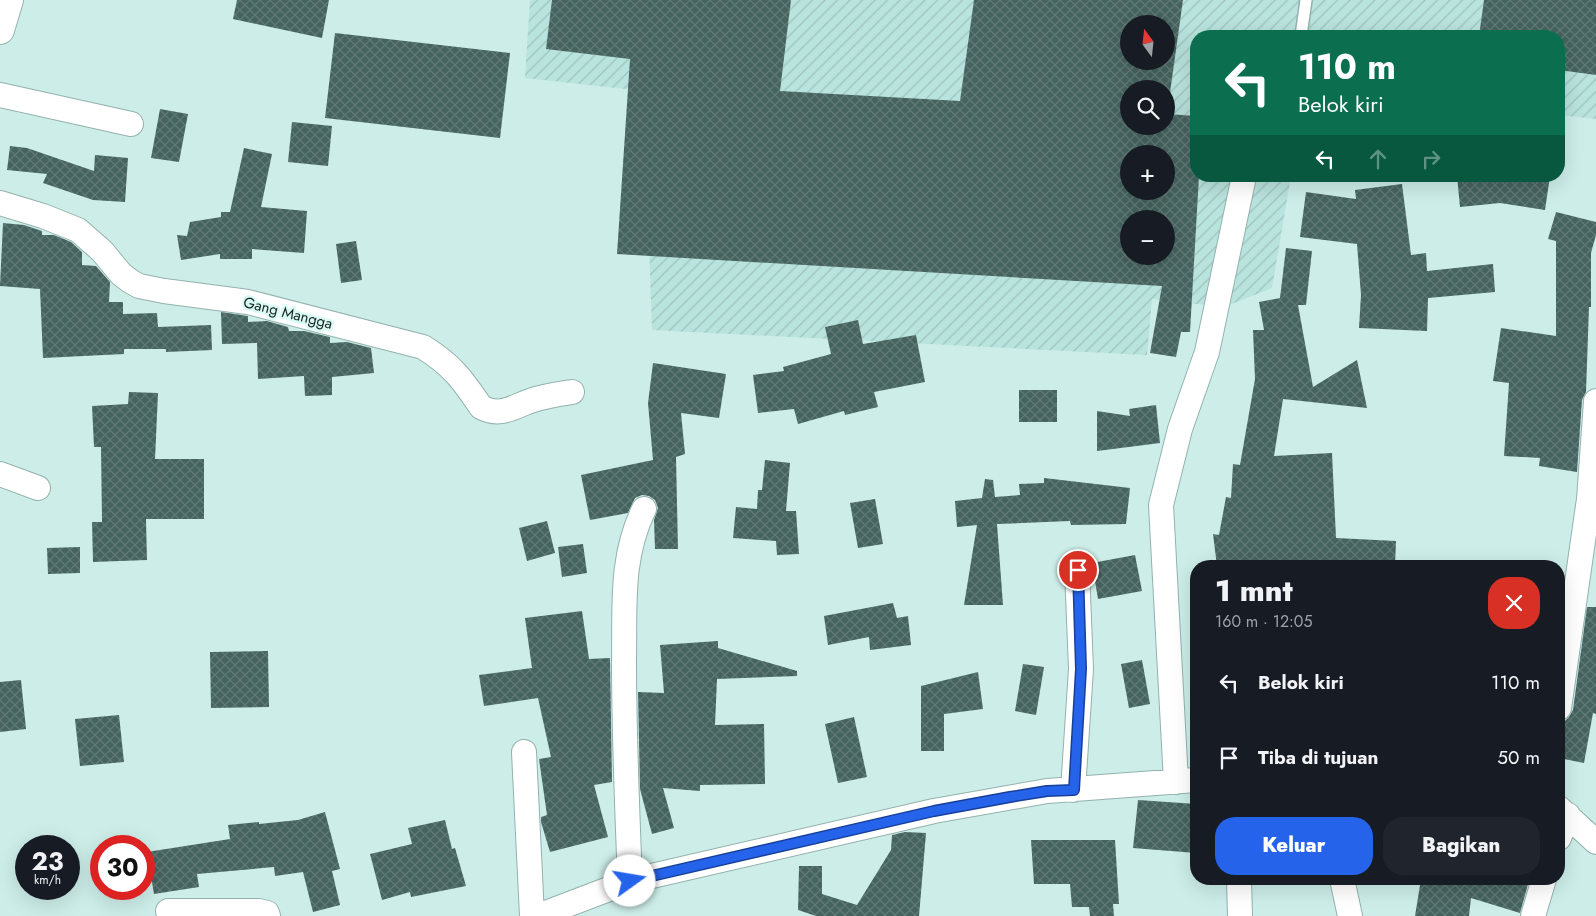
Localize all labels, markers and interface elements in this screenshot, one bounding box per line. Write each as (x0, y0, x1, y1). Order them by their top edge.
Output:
north arrow (1120, 15, 1175, 70)
map controls (1120, 15, 1175, 265)
text: 110 m (1298, 42, 1396, 92)
icon: left (1215, 50, 1280, 115)
button: search (1120, 80, 1175, 135)
text: Belok kiri (1298, 88, 1384, 120)
button: + (1120, 145, 1175, 200)
icon: left (1311, 145, 1339, 173)
icon: ahead (1364, 145, 1392, 173)
icon: right (1417, 145, 1445, 173)
button: − (1120, 210, 1175, 265)
street label: Gang Mangga (241, 291, 335, 335)
pin (1057, 549, 1099, 591)
icon: arrive (1064, 556, 1092, 584)
text: 1 mnt (1215, 569, 1293, 612)
button: close (1488, 577, 1540, 629)
text: 160 m · 12:05 (1215, 610, 1312, 633)
icon: left (1215, 669, 1243, 697)
text: Belok kiri (1258, 669, 1344, 696)
text: 110 m (1491, 669, 1540, 696)
icon: arrive (1215, 744, 1243, 772)
text: Tiba di tujuan (1258, 744, 1378, 771)
text: 50 m (1497, 744, 1540, 771)
button: Keluar (1215, 817, 1373, 875)
button: Bagikan (1383, 817, 1540, 875)
speed limit sign: 30 (90, 835, 155, 900)
text: 23 (32, 843, 63, 879)
position arrow (603, 854, 655, 906)
text: km/h (34, 871, 61, 889)

